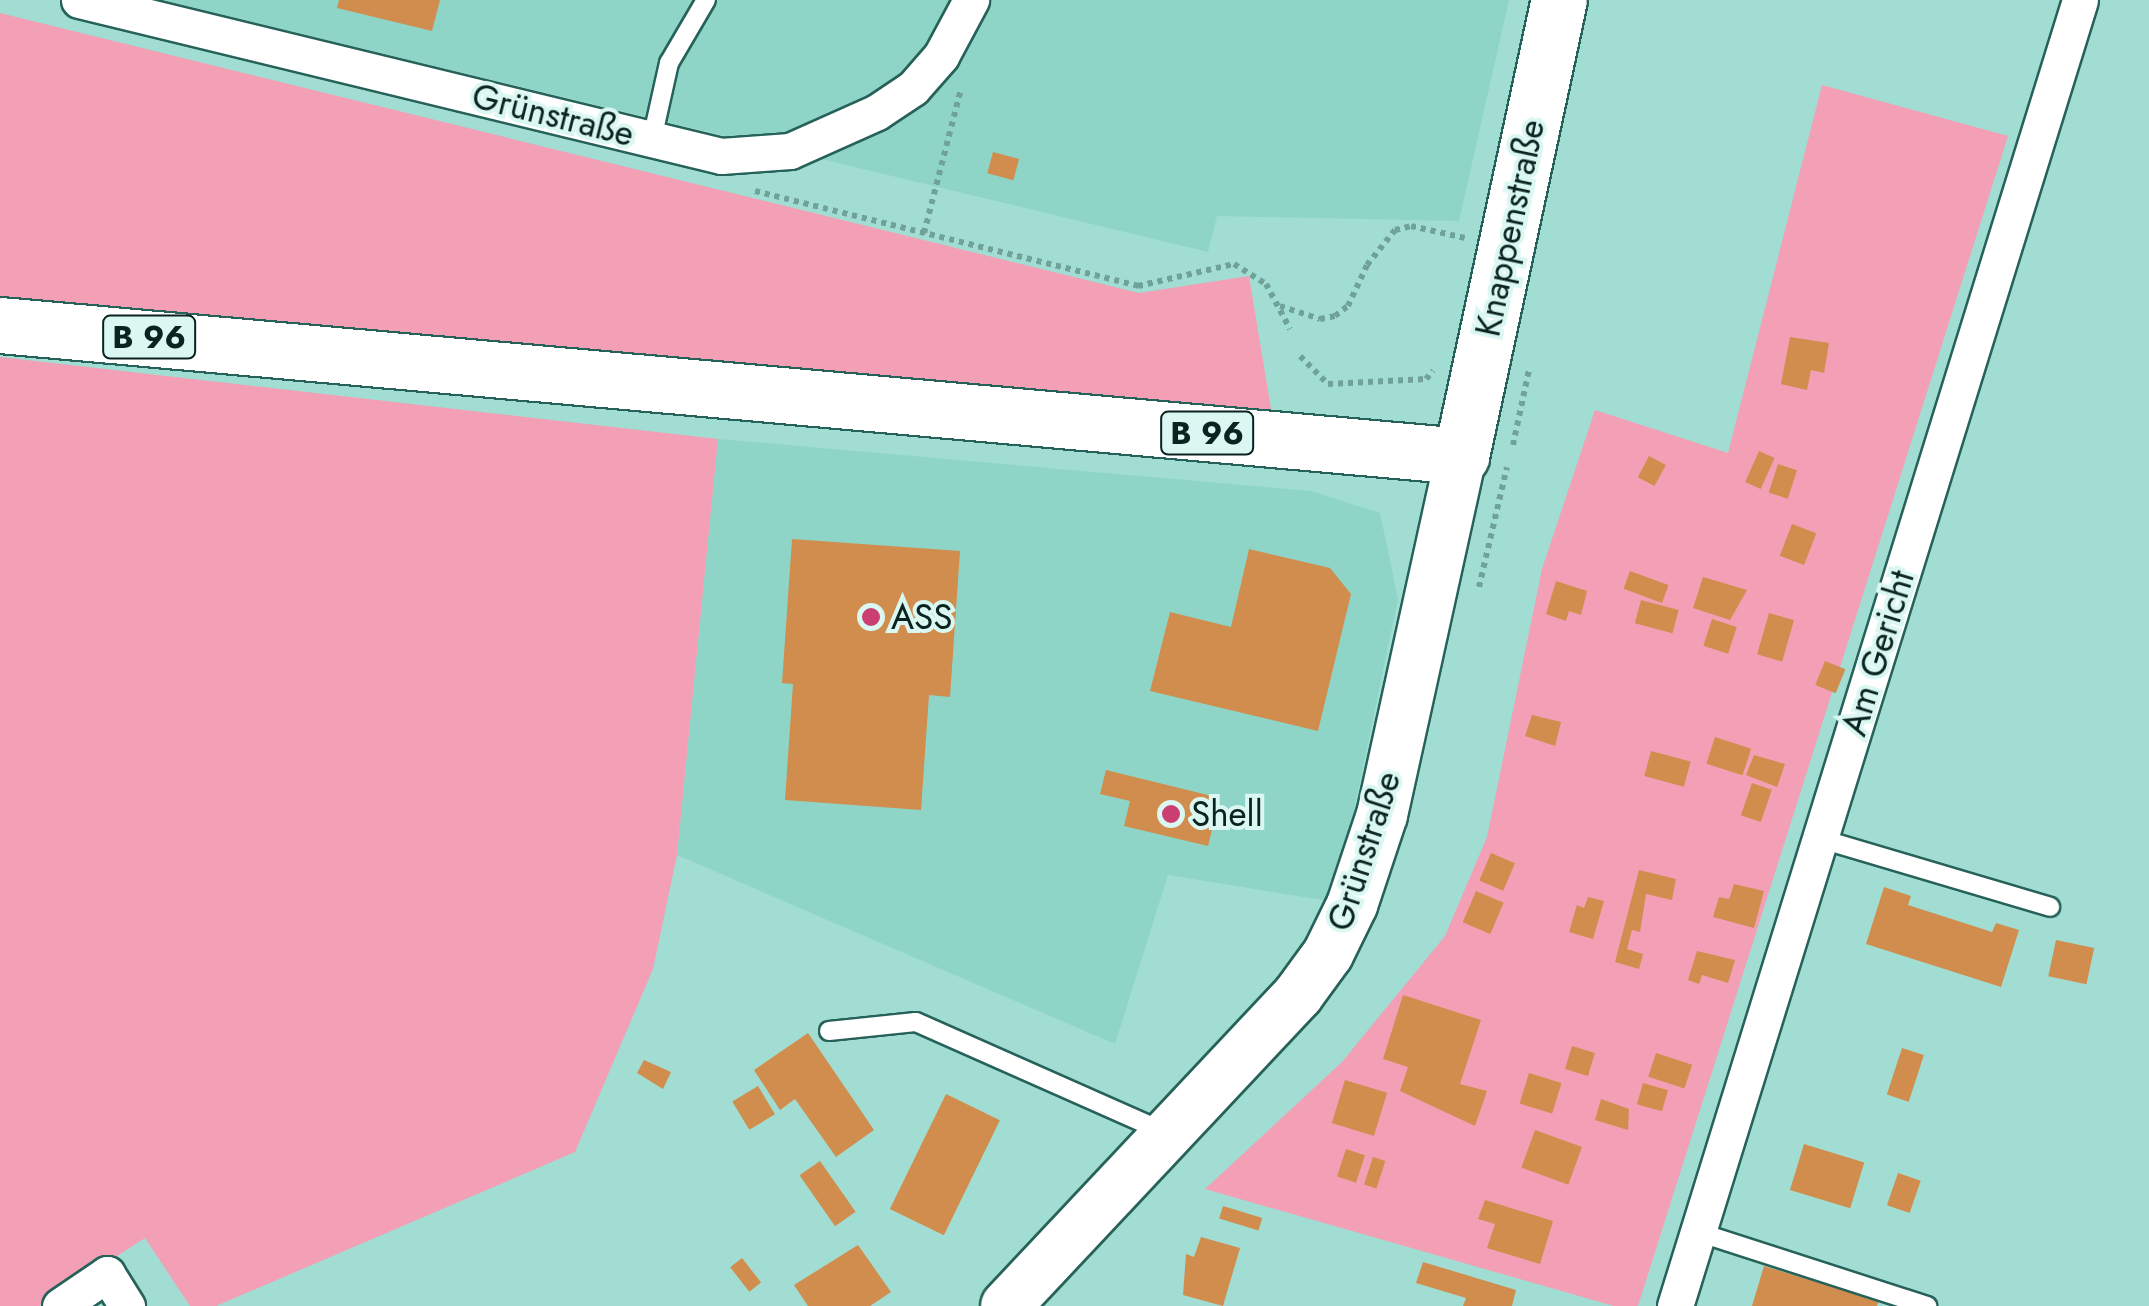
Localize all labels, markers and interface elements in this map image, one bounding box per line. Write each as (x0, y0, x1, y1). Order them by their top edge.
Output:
street label: Grünstraße (468, 75, 638, 155)
street label: Knappenstraße (1467, 116, 1553, 340)
road number: B 96 (102, 310, 196, 364)
road number: B 96 (1160, 406, 1254, 460)
street label: Am Gericht (1833, 565, 1923, 741)
place label: ASS (891, 596, 952, 638)
marker: ASS (860, 606, 882, 628)
street label: Grünstraße (1319, 766, 1409, 936)
place label: Shell (1191, 793, 1263, 835)
marker: Shell (1160, 803, 1182, 825)

